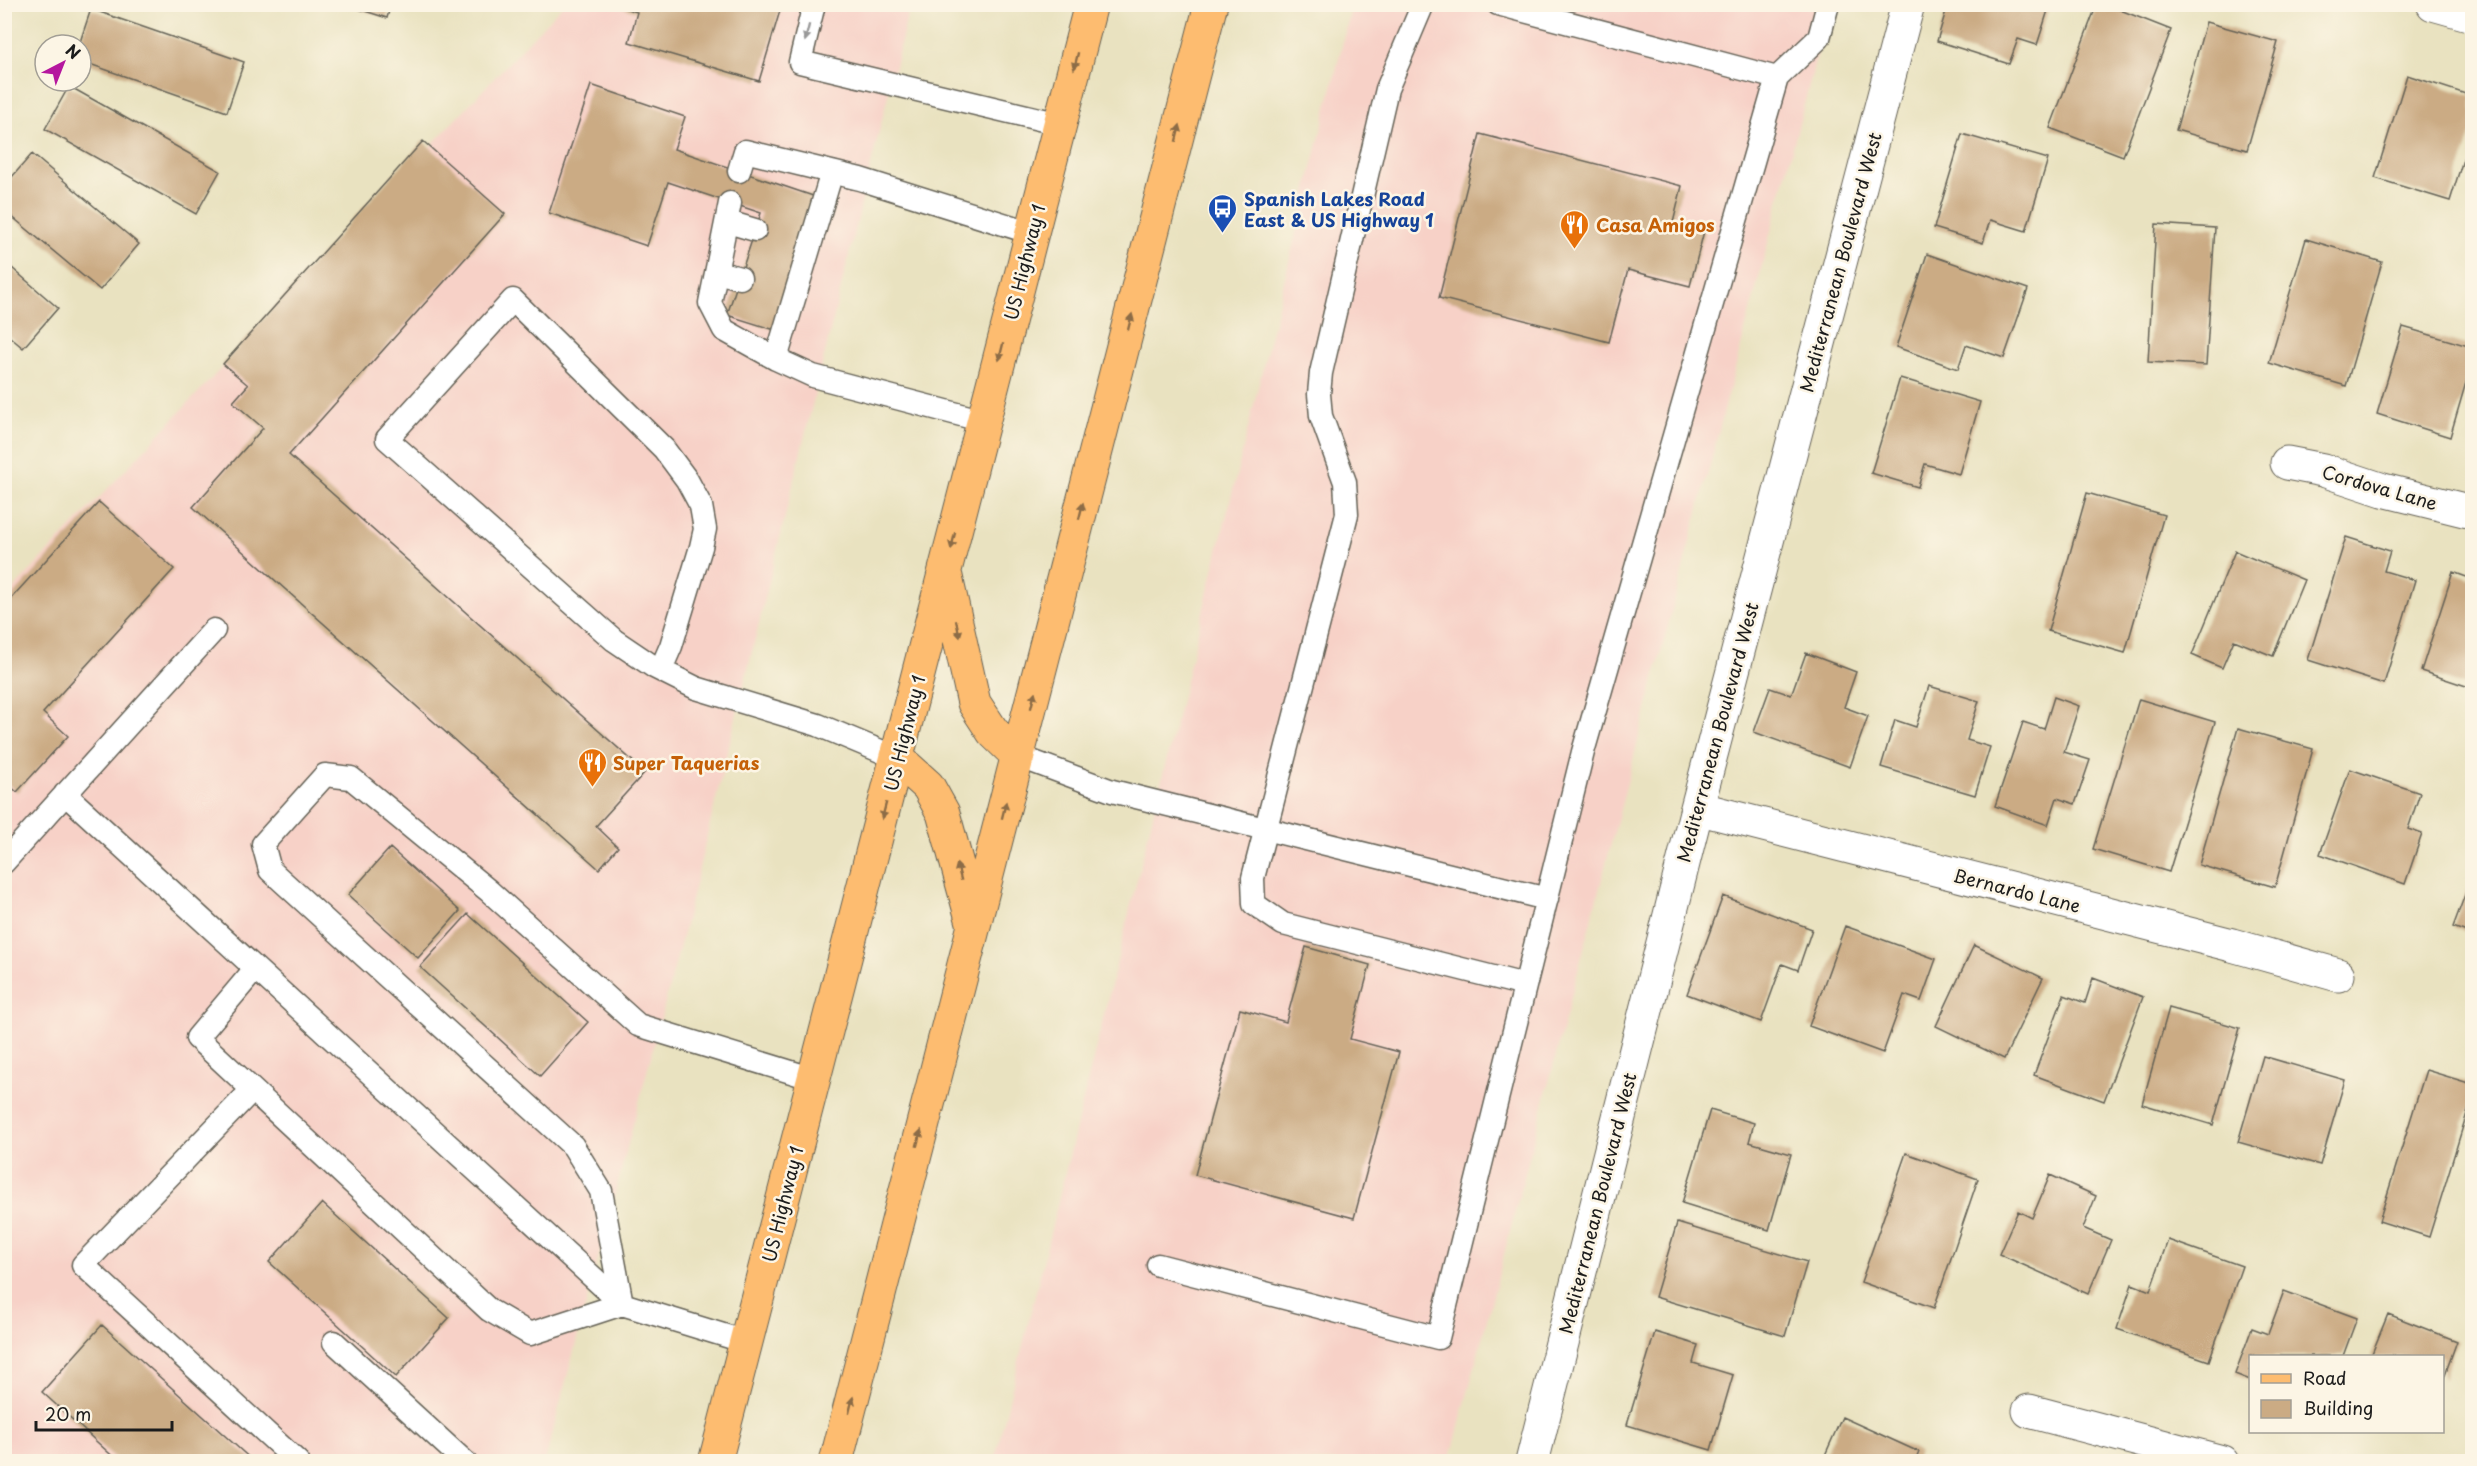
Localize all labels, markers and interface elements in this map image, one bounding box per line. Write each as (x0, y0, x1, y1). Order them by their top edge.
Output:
one-way arrow (801, 24, 811, 43)
north arrow (33, 33, 93, 93)
text: N (61, 38, 86, 64)
one-way arrow (1071, 52, 1081, 70)
one-way arrow (1174, 124, 1184, 142)
street label: Mediterranean Boulevard West (1792, 129, 1888, 395)
place label: Spanish Lakes Road East & US Highway 1 (1244, 185, 1434, 233)
bus stop icon: Spanish Lakes Road East & US Highway 1 (1207, 192, 1239, 234)
street label: US Highway 1 (997, 201, 1051, 323)
restaurant icon: Casa Amigos (1559, 208, 1591, 250)
place label: Casa Amigos (1596, 211, 1715, 238)
one-way arrow (1125, 313, 1135, 331)
one-way arrow (996, 342, 1006, 361)
street label: Cordova Lane (2319, 458, 2441, 516)
one-way arrow (1077, 502, 1087, 520)
one-way arrow (948, 531, 958, 550)
street label: Mediterranean Boulevard West (1669, 599, 1765, 865)
one-way arrow (954, 620, 963, 639)
street label: US Highway 1 (877, 672, 931, 794)
one-way arrow (1028, 691, 1038, 709)
restaurant icon: Super Taquerias (576, 746, 608, 788)
place label: Super Taquerias (613, 749, 760, 776)
one-way arrow (1000, 801, 1010, 820)
one-way arrow (878, 802, 888, 820)
street label: Bernardo Lane (1951, 861, 2083, 919)
one-way arrow (953, 863, 963, 881)
street label: Mediterranean Boulevard West (1551, 1070, 1643, 1336)
one-way arrow (914, 1129, 924, 1147)
street label: US Highway 1 (755, 1143, 809, 1265)
legend (2249, 1355, 2444, 1433)
text: Road (2303, 1364, 2347, 1391)
scale bar (36, 1394, 172, 1432)
text: Building (2303, 1394, 2373, 1421)
one-way arrow (846, 1396, 856, 1414)
text: 20 m (45, 1400, 91, 1427)

